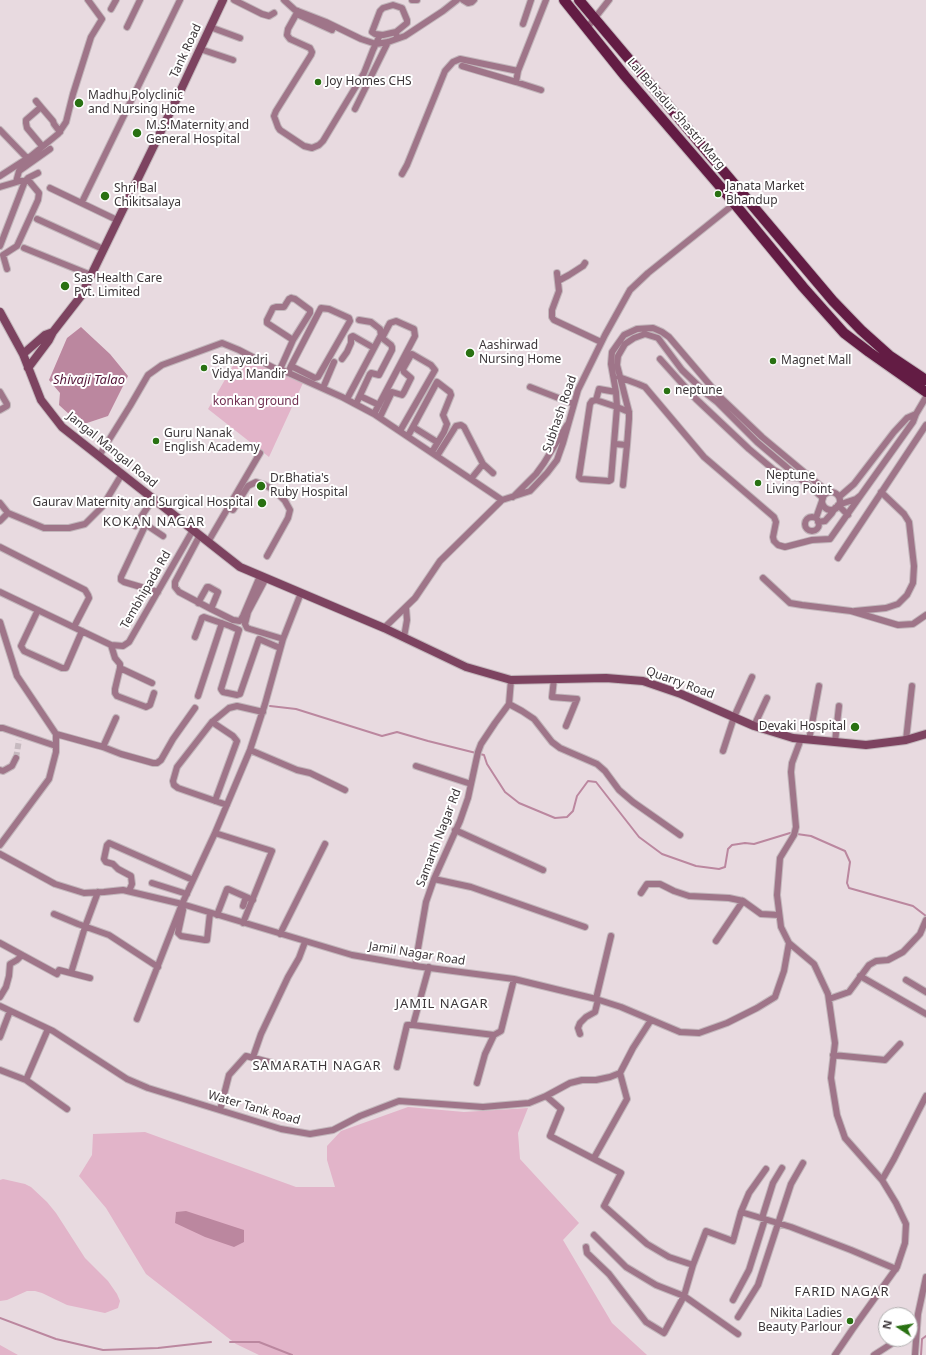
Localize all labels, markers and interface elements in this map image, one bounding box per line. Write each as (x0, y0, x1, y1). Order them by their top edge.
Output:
street label: Tank Road (167, 22, 205, 80)
street label: Lal Bahadur Shastri Marg (624, 55, 728, 173)
place label: Joy Homes CHS (326, 75, 412, 89)
marker: Joy Homes CHS (313, 77, 323, 87)
place label: Madhu Polyclinic and Nursing Home (88, 89, 195, 117)
marker: Madhu Polyclinic and Nursing Home (73, 97, 85, 109)
place label: M.S.Maternity and General Hospital (146, 119, 249, 147)
marker: M.S.Maternity and General Hospital (131, 127, 143, 139)
place label: Janata Market Bhandup (726, 180, 804, 208)
place label: Shri Bal Chikitsalaya (114, 182, 181, 210)
marker: Janata Market Bhandup (713, 189, 723, 199)
marker: Shri Bal Chikitsalaya (99, 190, 111, 202)
place label: Sas Health Care Pvt. Limited (74, 272, 162, 300)
marker: Sas Health Care Pvt. Limited (59, 280, 71, 292)
place label: Aashirwad Nursing Home (479, 339, 561, 367)
marker: Aashirwad Nursing Home (464, 347, 476, 359)
place label: Sahayadri Vidya Mandir (212, 354, 286, 382)
place label: Magnet Mall (781, 354, 851, 368)
marker: Magnet Mall (768, 356, 778, 366)
marker: Sahayadri Vidya Mandir (199, 363, 209, 373)
water label: Shivaji Talao (53, 372, 125, 388)
street label: Subhash Road (540, 374, 580, 454)
place label: neptune (675, 384, 722, 398)
marker: neptune (662, 386, 672, 396)
park label: konkan ground (213, 395, 299, 409)
street label: Jangal Mangal Road (64, 409, 160, 491)
place label: Guru Nanak English Academy (164, 427, 260, 455)
marker: Guru Nanak English Academy (151, 436, 161, 446)
place label: Neptune Living Point (766, 469, 832, 497)
place label: Dr.Bhatia's Ruby Hospital (270, 472, 348, 500)
marker: Neptune Living Point (753, 478, 763, 488)
marker: Dr.Bhatia's Ruby Hospital (255, 480, 267, 492)
place label: Gaurav Maternity and Surgical Hospital (32, 496, 253, 510)
marker: Gaurav Maternity and Surgical Hospital (256, 497, 268, 509)
district label: KOKAN NAGAR (103, 514, 205, 530)
street label: Tembhipada Rd (118, 548, 174, 632)
street label: Quarry Road (644, 664, 716, 702)
place label: Devaki Hospital (759, 720, 846, 734)
marker: Devaki Hospital (849, 721, 861, 733)
street label: Samarth Nagar Rd (414, 787, 464, 889)
street label: Jamil Nagar Road (368, 939, 466, 969)
district label: JAMIL NAGAR (395, 996, 489, 1012)
district label: SAMARATH NAGAR (252, 1058, 382, 1074)
street label: Water Tank Road (206, 1088, 302, 1128)
district label: FARID NAGAR (795, 1284, 889, 1300)
place label: Nikita Ladies Beauty Parlour (758, 1307, 842, 1335)
north arrow (878, 1307, 918, 1347)
marker: Nikita Ladies Beauty Parlour (845, 1316, 855, 1326)
text: N (878, 1319, 895, 1331)

